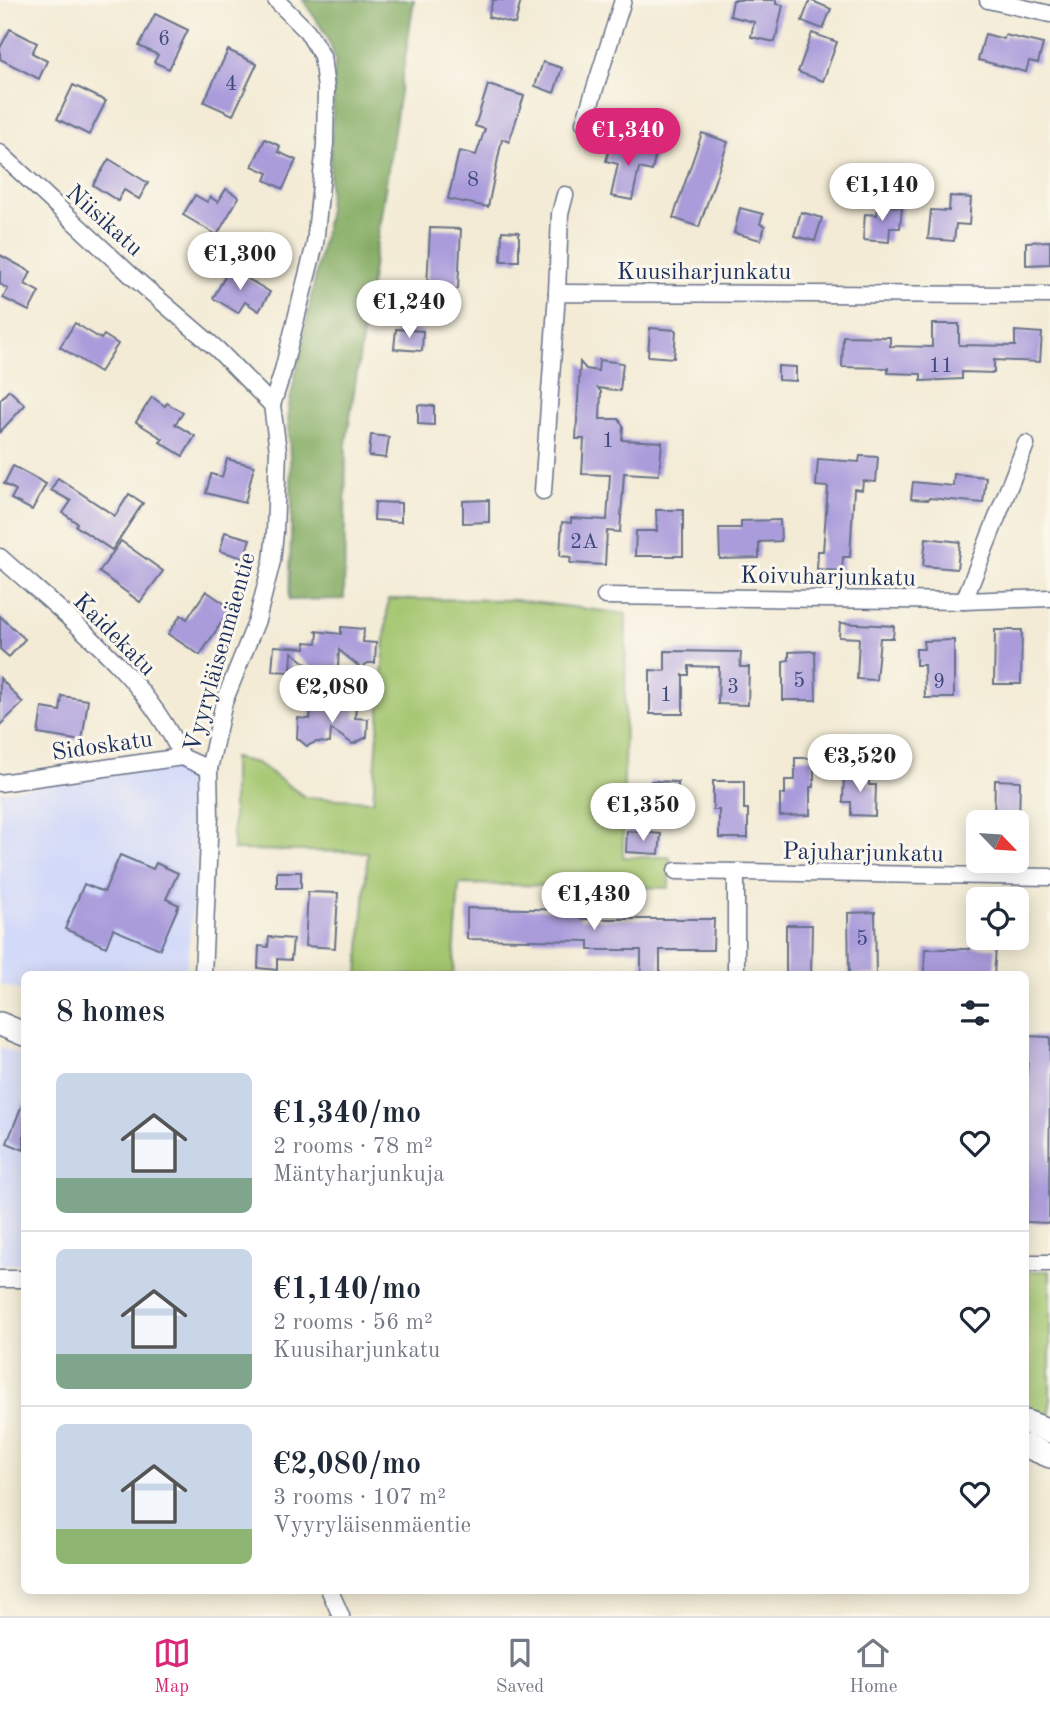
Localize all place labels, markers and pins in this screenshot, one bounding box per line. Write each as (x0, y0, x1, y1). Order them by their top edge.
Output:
pin: €1,340 (571, 108, 685, 168)
pin: €1,140 (825, 164, 939, 223)
pin: €1,300 (183, 232, 297, 292)
pin: €1,240 (352, 280, 466, 340)
pin: €2,080 (275, 666, 389, 725)
pin: €3,520 (803, 734, 917, 794)
pin: €1,350 (586, 784, 700, 843)
pin: €1,430 (537, 872, 651, 932)

